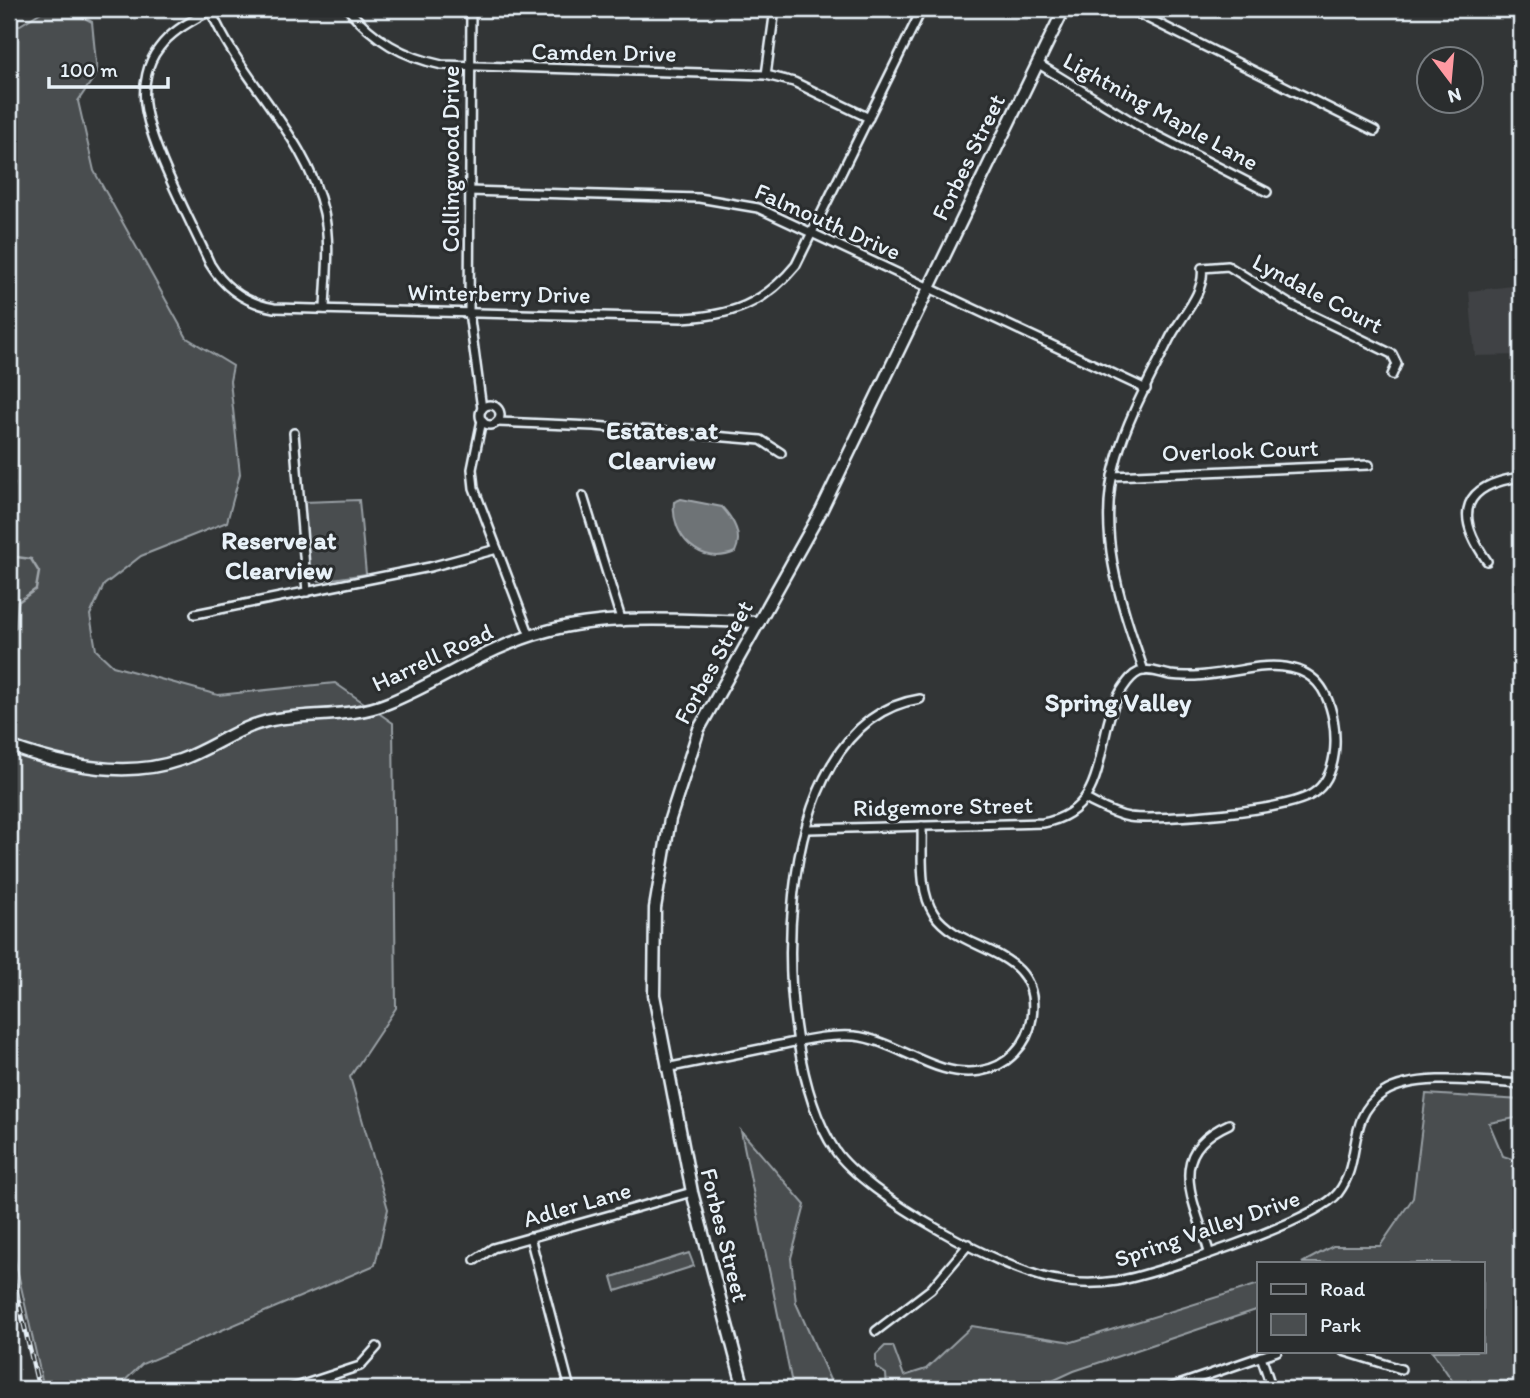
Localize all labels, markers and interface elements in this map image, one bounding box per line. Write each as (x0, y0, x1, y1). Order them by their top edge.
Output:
street label: Camden Drive (531, 36, 677, 68)
street label: Lightning Maple Lane (1058, 45, 1264, 177)
scale bar (49, 46, 168, 90)
north arrow (1414, 46, 1484, 116)
text: 100 m (60, 57, 118, 82)
street label: Collingwood Drive (436, 66, 465, 252)
text: N (1445, 83, 1464, 109)
street label: Forbes Street (925, 89, 1011, 225)
street label: Falmouth Drive (751, 176, 905, 266)
street label: Lyndale Court (1248, 246, 1388, 340)
street label: Winterberry Drive (407, 277, 591, 309)
district label: Estates at Clearview (606, 414, 718, 476)
street label: Overlook Court (1161, 433, 1319, 467)
district label: Reserve at Clearview (221, 524, 337, 586)
street label: Forbes Street (667, 595, 759, 729)
street label: Harrell Road (367, 616, 497, 698)
district label: Spring Valley (1045, 686, 1192, 718)
street label: Ridgemore Street (853, 790, 1033, 822)
street label: Forbes Street (694, 1165, 756, 1305)
street label: Adler Lane (520, 1175, 634, 1233)
street label: Spring Valley Drive (1111, 1183, 1303, 1273)
legend (1257, 1262, 1484, 1352)
text: Road (1320, 1276, 1366, 1301)
text: Park (1320, 1312, 1362, 1337)

